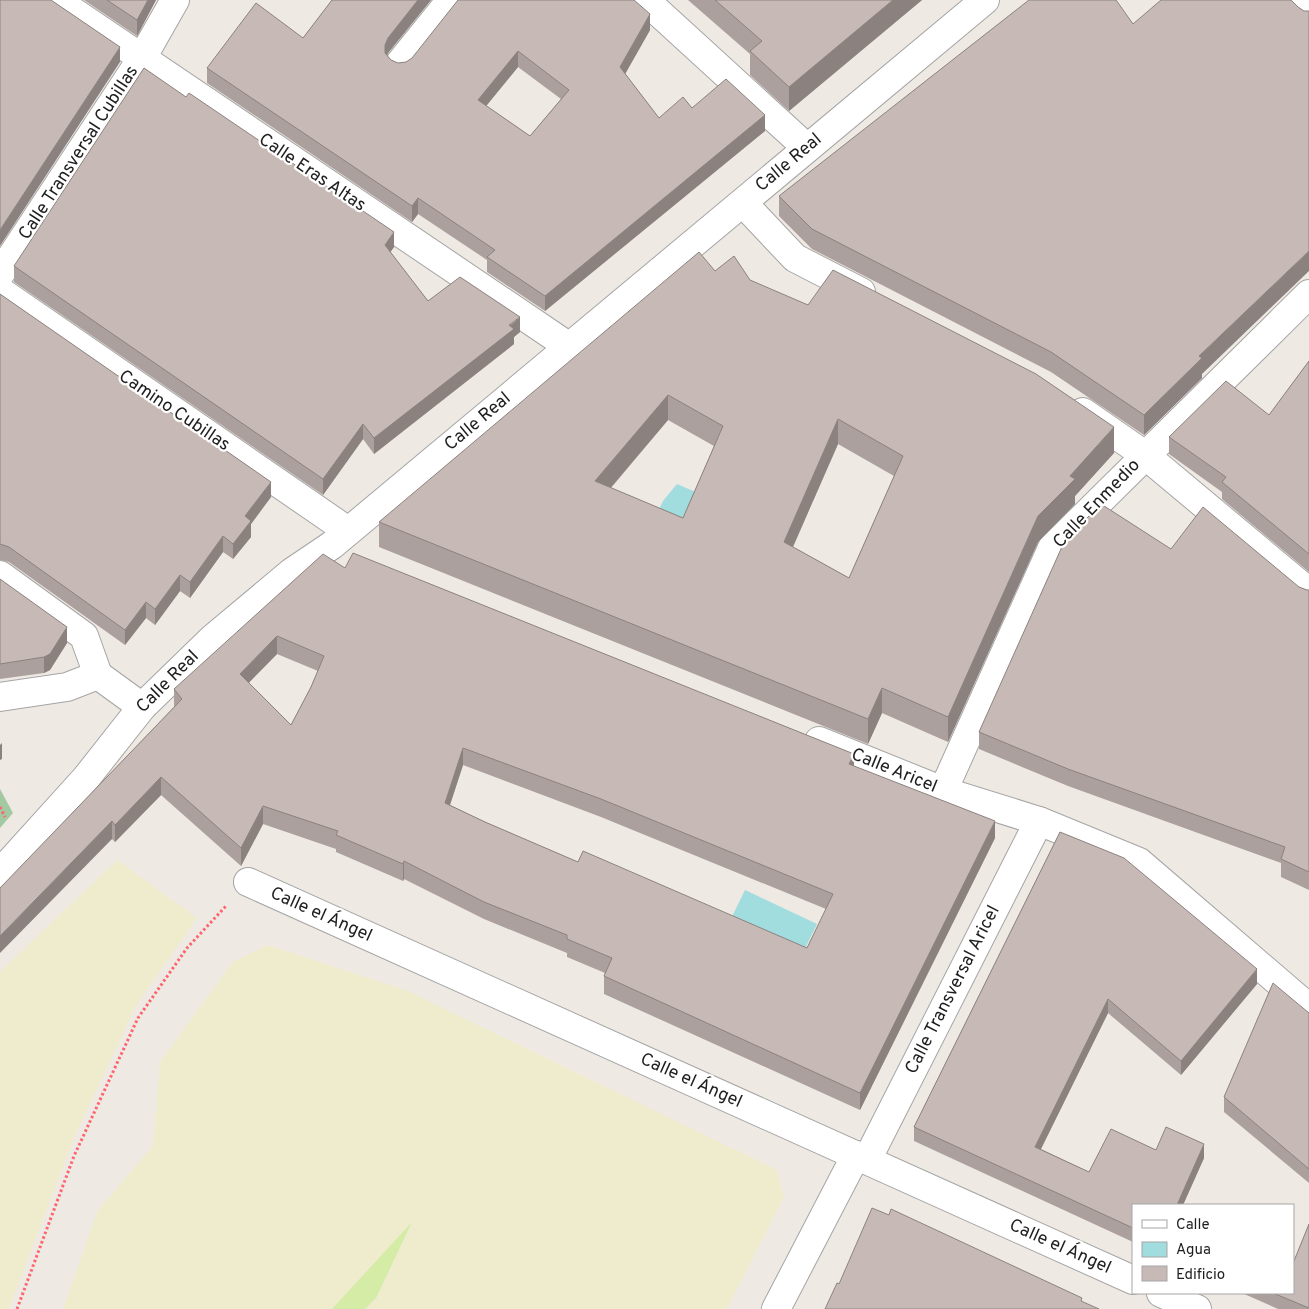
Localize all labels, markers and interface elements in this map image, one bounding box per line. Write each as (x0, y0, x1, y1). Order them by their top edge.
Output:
street label: Calle Transversal Cubillas (14, 61, 144, 245)
street label: Calle Eras Altas (254, 129, 370, 217)
street label: Calle Real (751, 129, 827, 197)
street label: Camino Cubillas (114, 365, 234, 457)
street label: Calle Real (440, 388, 516, 456)
street label: Calle Enmedio (1049, 454, 1145, 554)
street label: Calle Real (132, 646, 204, 718)
street label: Calle Aricel (848, 743, 940, 799)
street label: Calle el Ángel (266, 880, 376, 948)
street label: Calle Transversal Aricel (900, 902, 1006, 1078)
street label: Calle el Ángel (636, 1046, 746, 1114)
legend (1132, 1204, 1294, 1294)
street label: Calle el Ángel (1005, 1212, 1115, 1280)
text: Calle (1176, 1216, 1210, 1235)
text: Agua (1176, 1241, 1211, 1260)
text: Edificio (1176, 1266, 1225, 1285)

